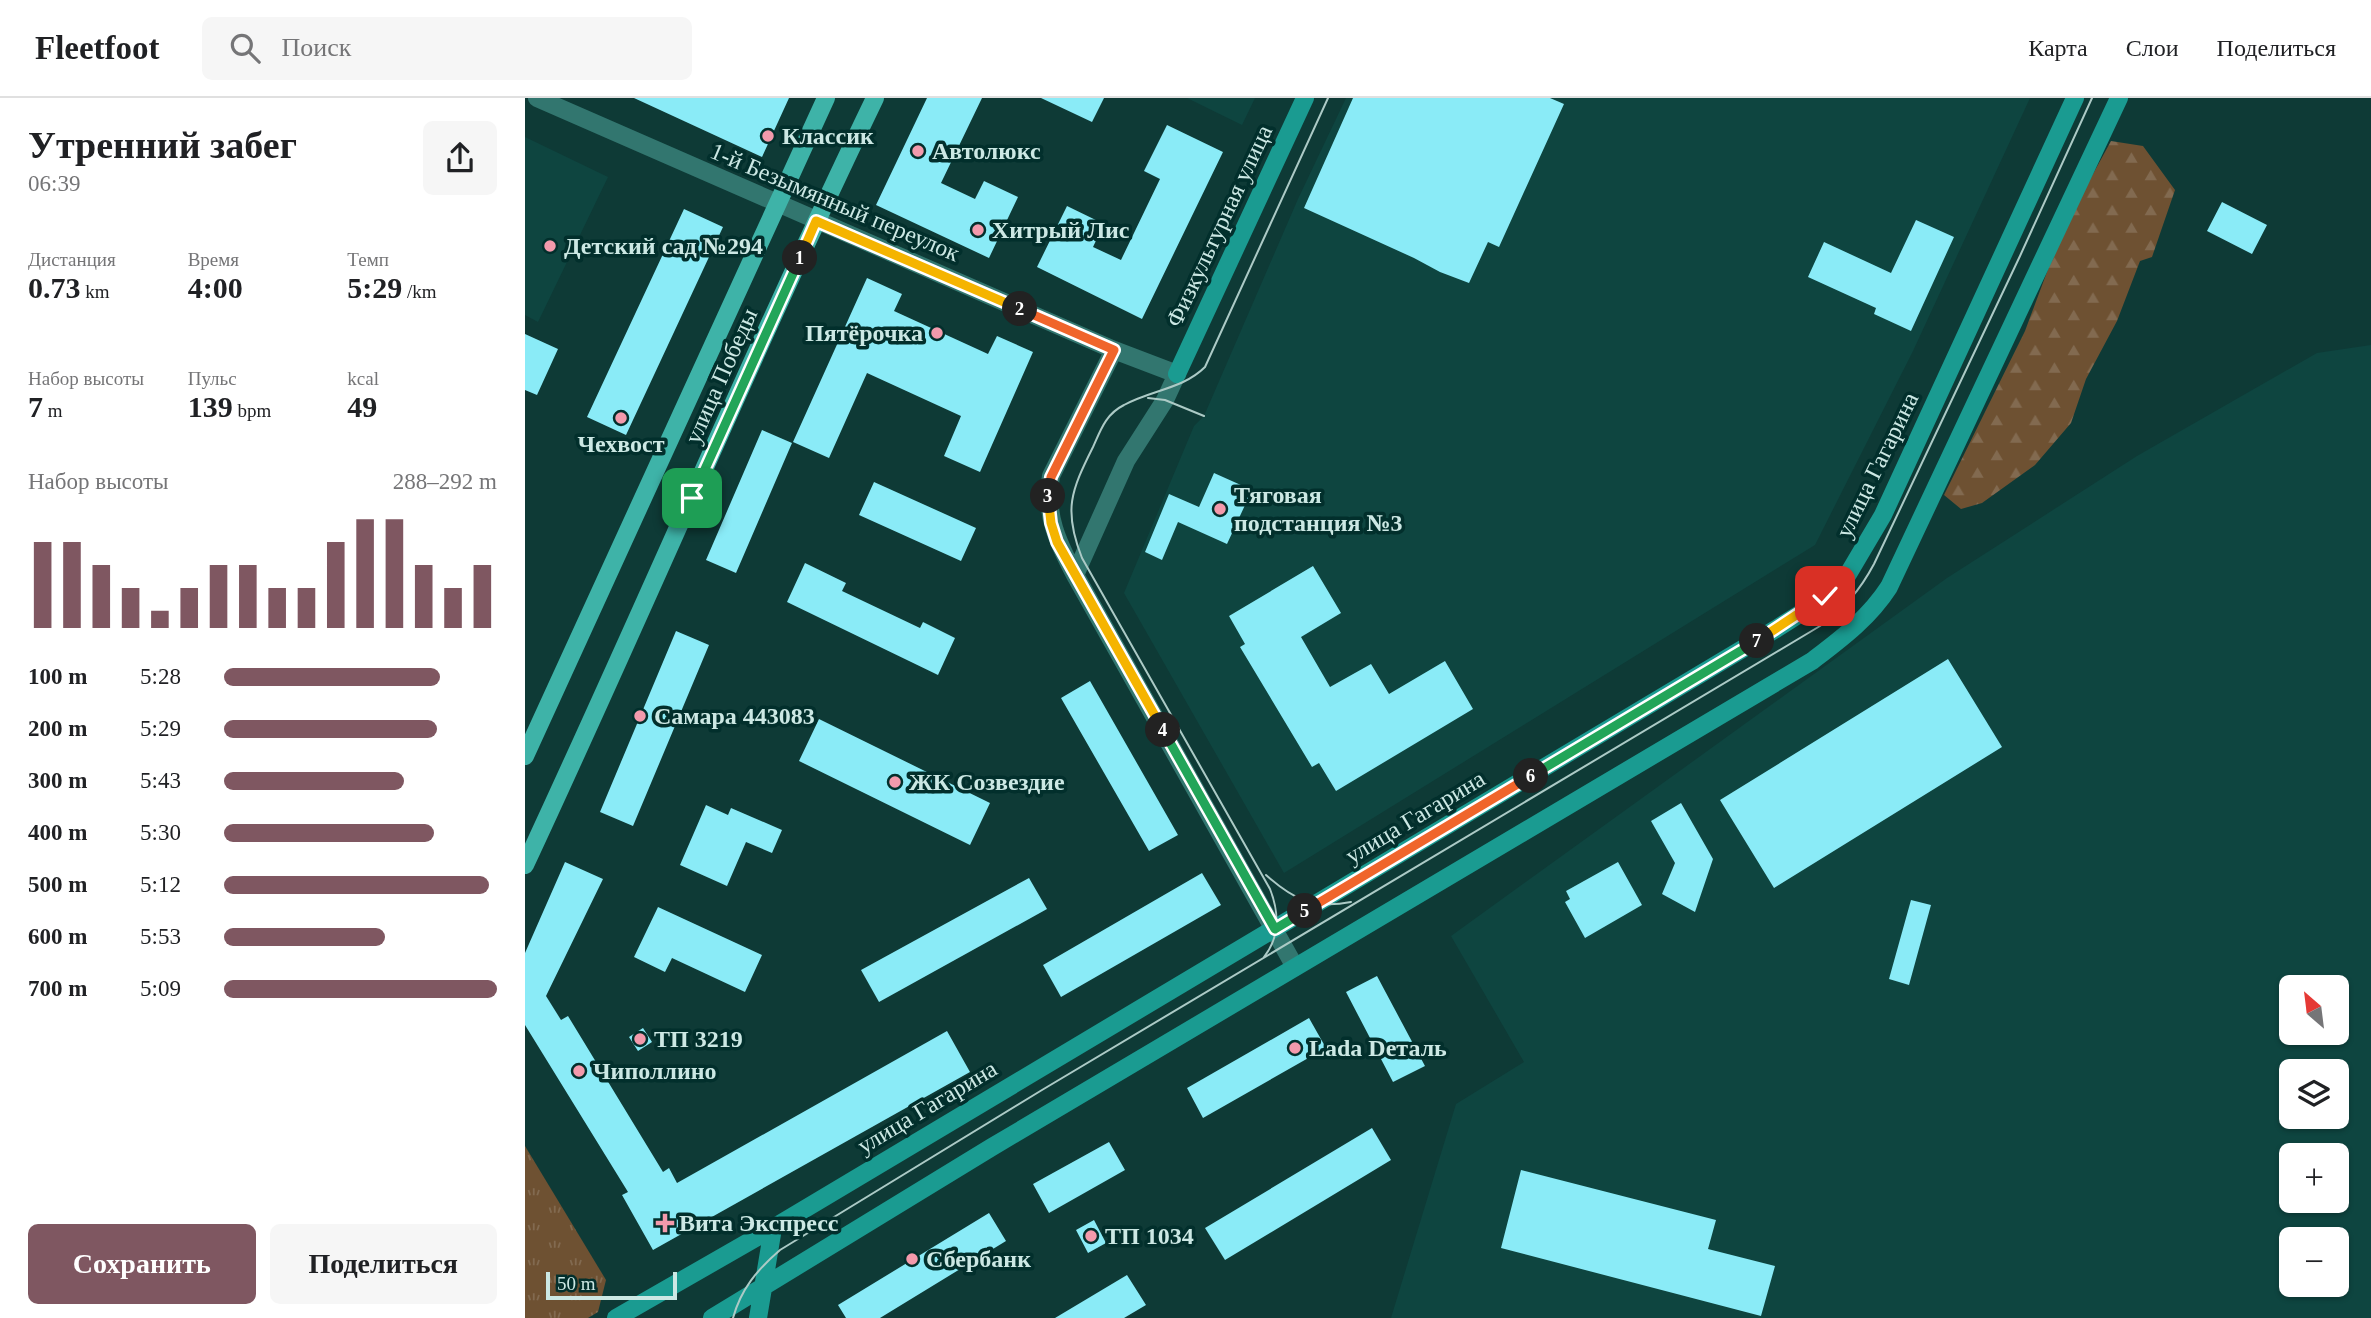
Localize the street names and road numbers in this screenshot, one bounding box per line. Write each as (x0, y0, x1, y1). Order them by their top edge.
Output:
street label: Физкультурная улица (1161, 121, 1277, 331)
street label: 1-й Безымянный переулок (706, 136, 964, 268)
street label: улица Победы (680, 304, 762, 448)
street label: улица Гагарина (1831, 388, 1923, 542)
street label: улица Гагарина (1341, 765, 1490, 869)
street label: улица Гагарина (853, 1055, 1002, 1159)

